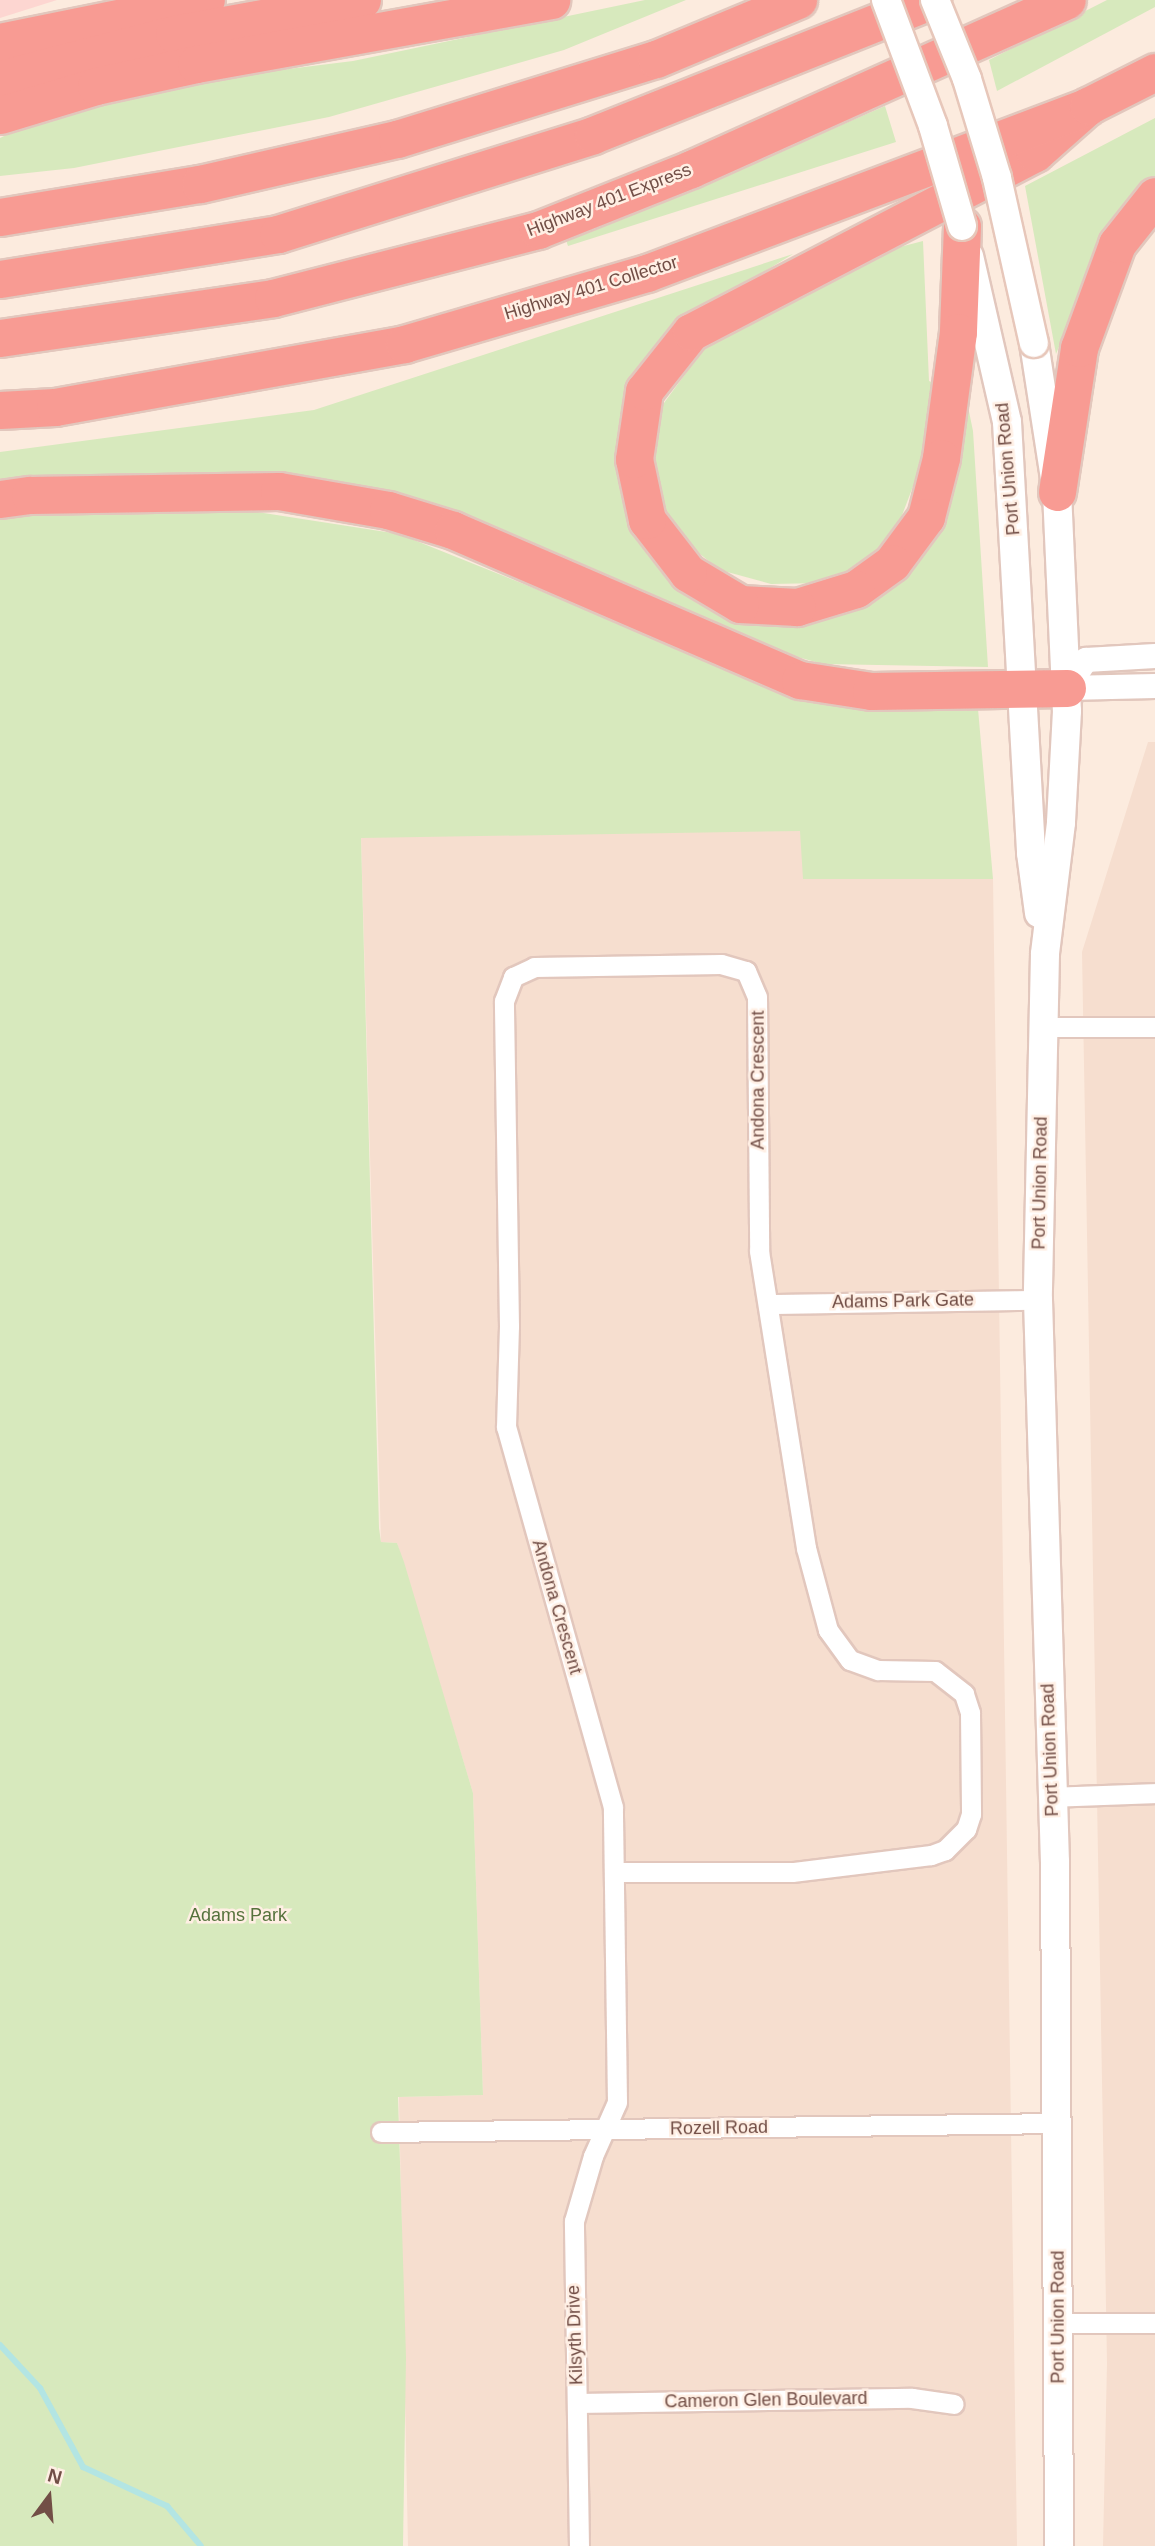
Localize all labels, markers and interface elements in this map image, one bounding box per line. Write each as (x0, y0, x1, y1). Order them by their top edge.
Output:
street label: Highway 401 Express (524, 159, 694, 241)
street label: Highway 401 Collector (502, 251, 680, 325)
street label: Port Union Road (991, 402, 1025, 536)
street label: Andona Crescent (747, 1010, 769, 1150)
street label: Port Union Road (1028, 1116, 1052, 1250)
street label: Adams Park Gate (832, 1289, 974, 1313)
street label: Andona Crescent (527, 1537, 587, 1677)
street label: Port Union Road (1037, 1683, 1063, 1817)
park label: Adams Park (189, 1904, 287, 1926)
street label: Rozell Road (670, 2116, 768, 2140)
street label: Port Union Road (1047, 2250, 1069, 2384)
street label: Kilsyth Drive (562, 2285, 588, 2385)
street label: Cameron Glen Boulevard (664, 2387, 868, 2413)
north arrow (14, 2462, 84, 2532)
text: N (45, 2464, 64, 2488)

